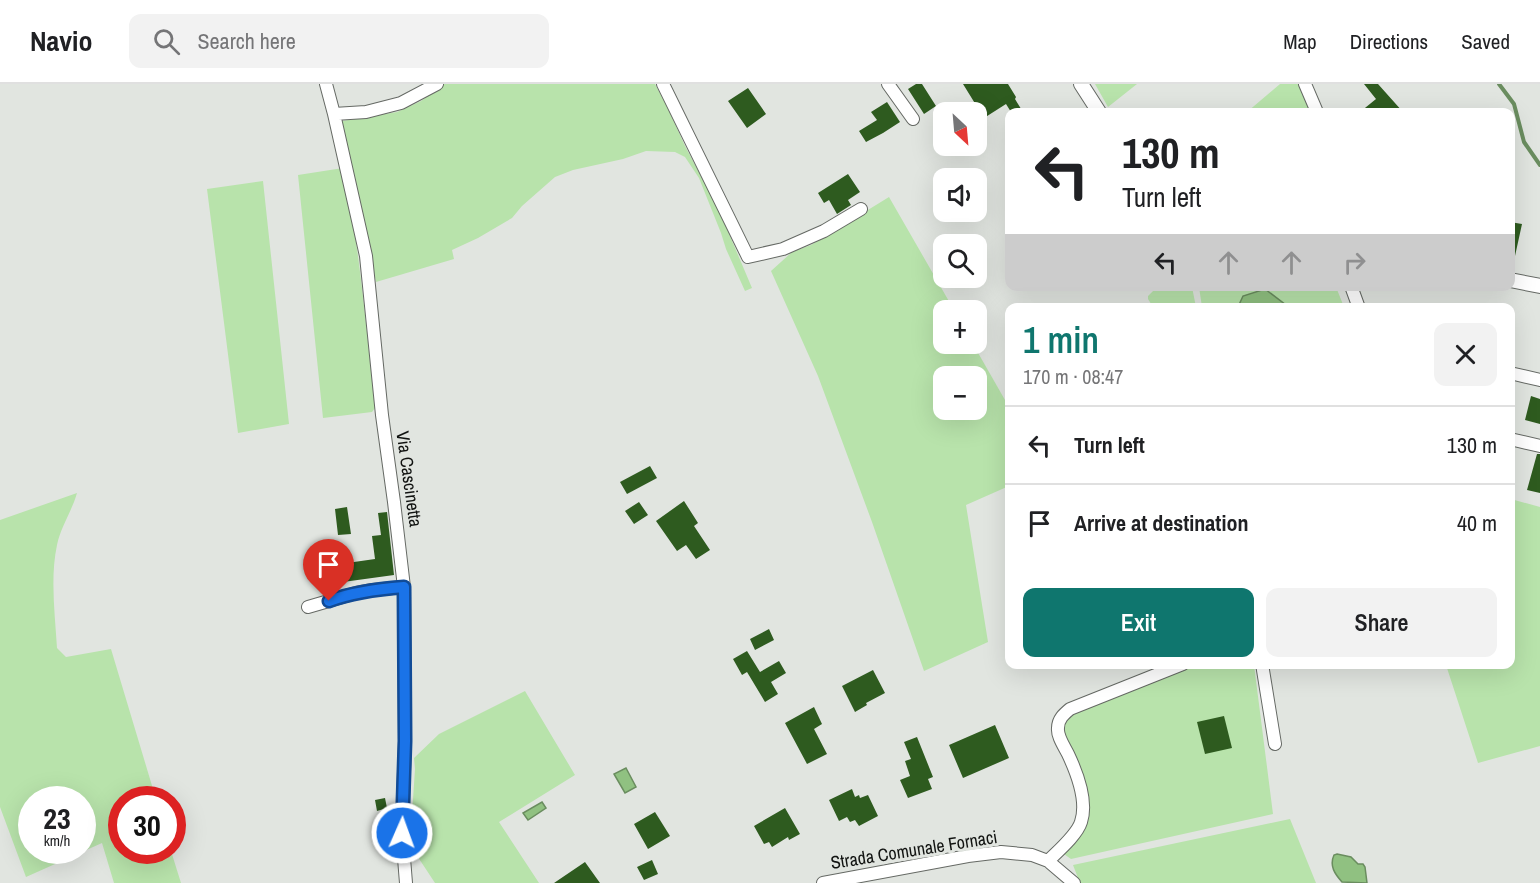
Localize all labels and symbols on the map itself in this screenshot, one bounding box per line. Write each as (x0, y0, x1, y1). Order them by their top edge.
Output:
north arrow (933, 102, 987, 156)
street label: Via Cascinetta (390, 429, 429, 528)
pin (303, 539, 354, 601)
speed limit sign: 30 (108, 786, 186, 864)
position arrow (370, 801, 434, 865)
street label: Strada Comunale Fornaci (829, 824, 999, 875)

